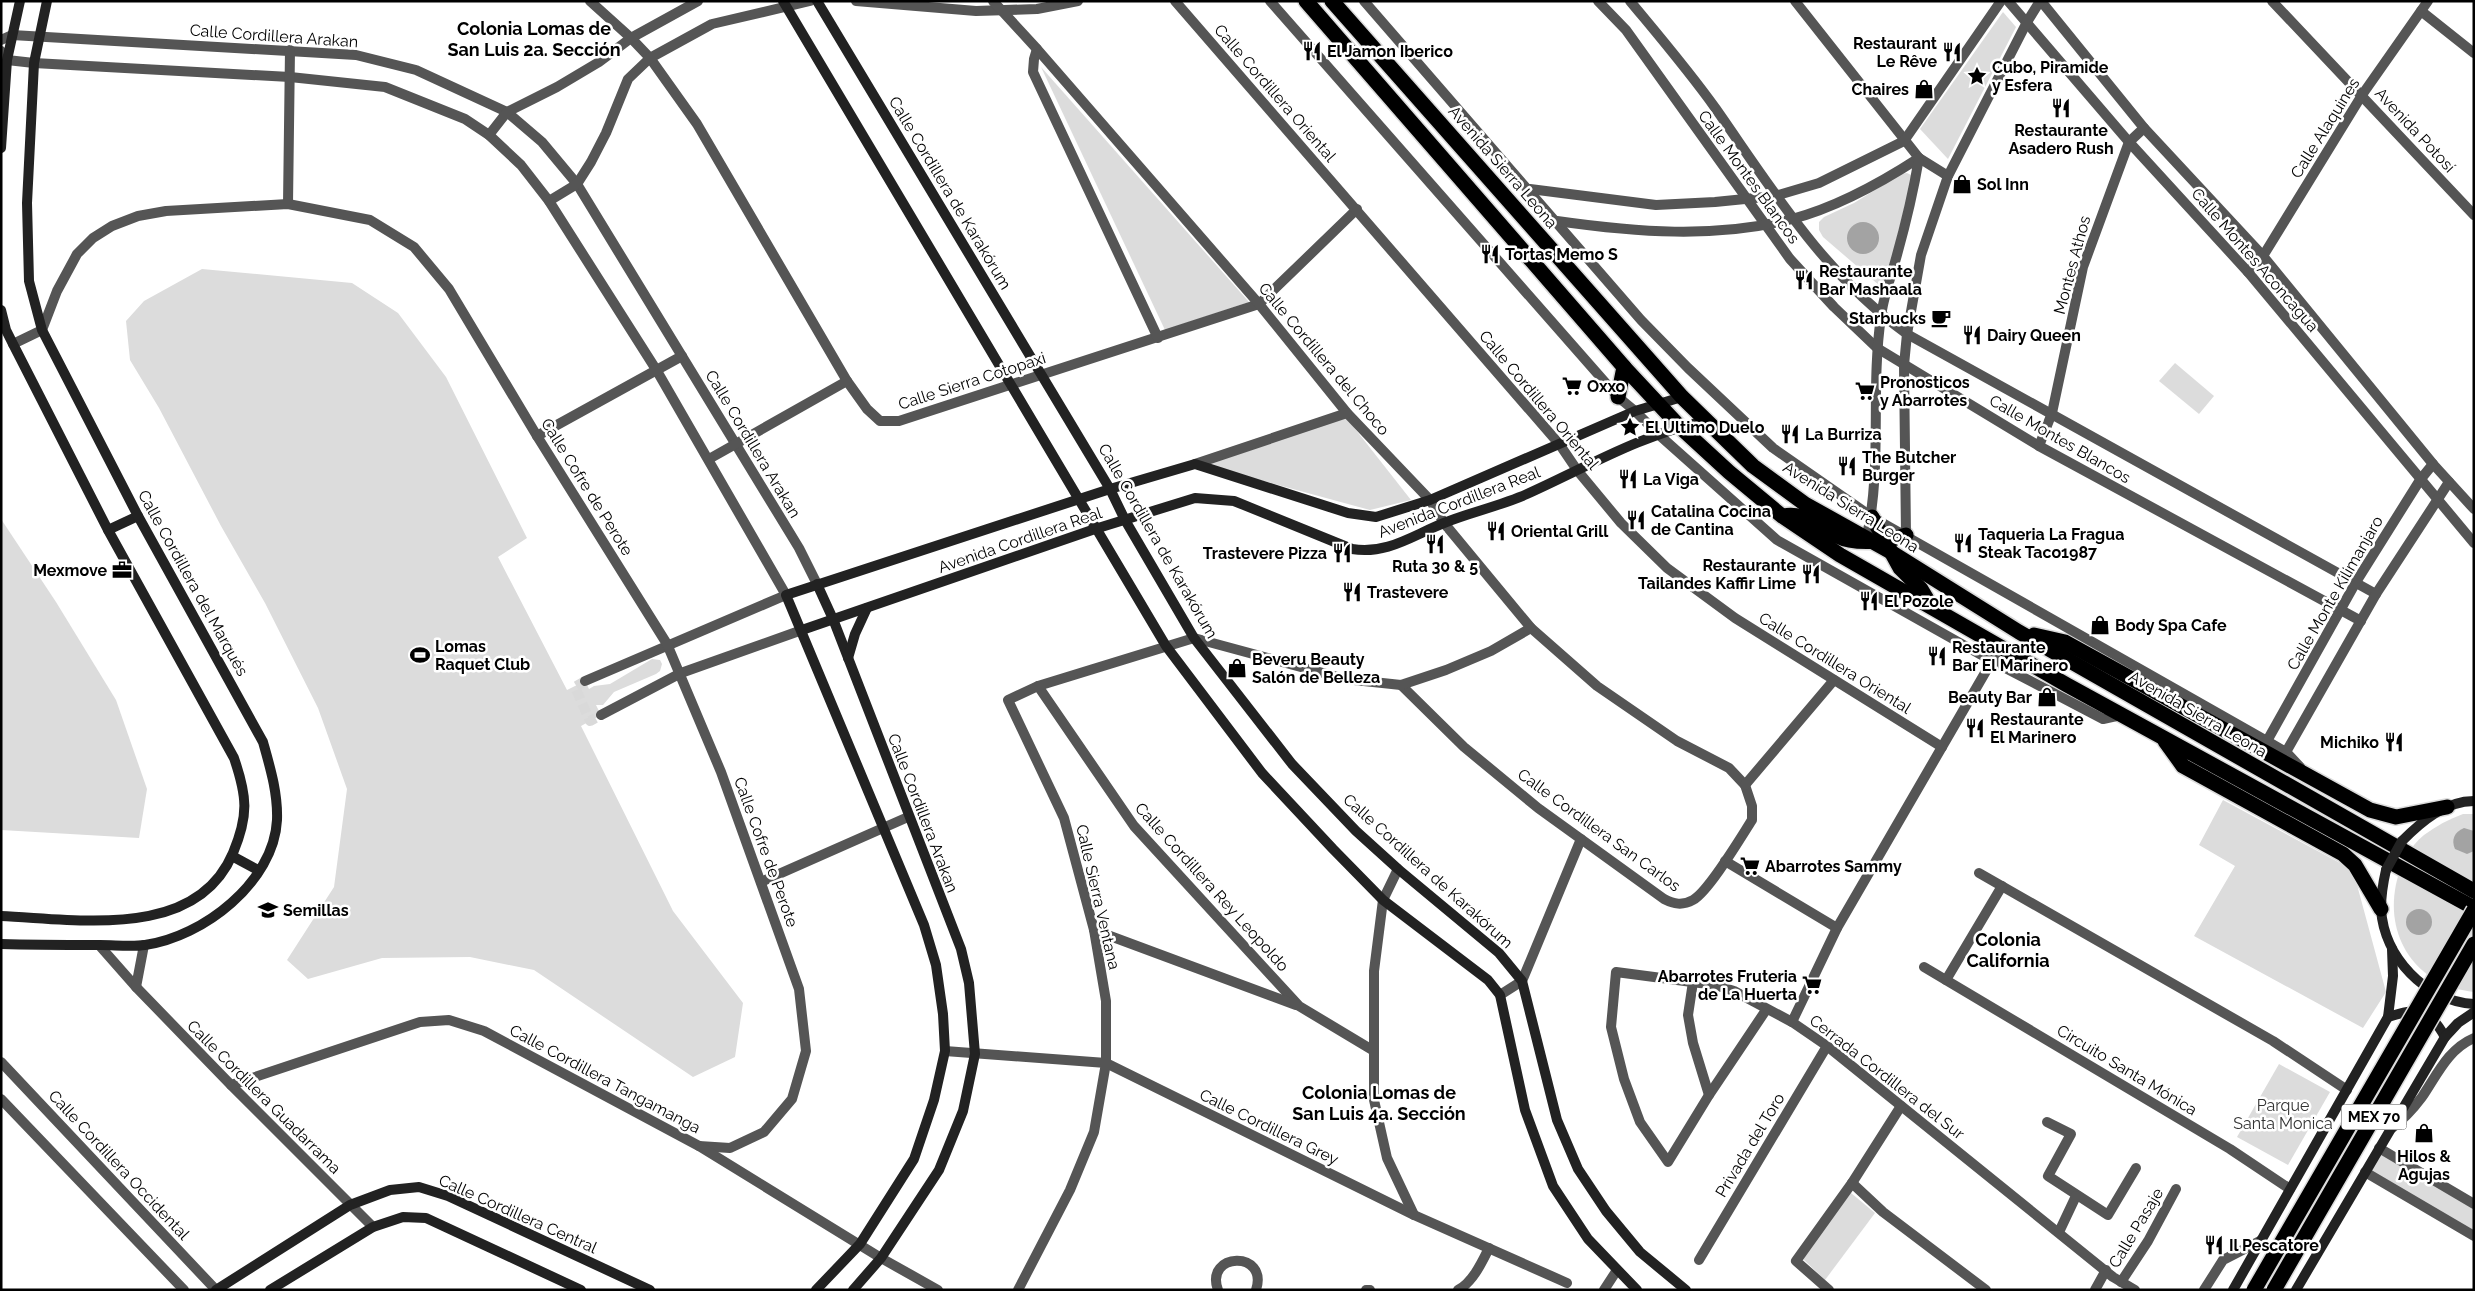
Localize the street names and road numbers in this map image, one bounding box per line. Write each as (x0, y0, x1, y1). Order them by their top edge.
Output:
street label: Calle Cordillera Oriental (1210, 20, 1340, 166)
street label: Calle Cordillera Arakan (189, 21, 359, 51)
street label: Calle Alaquines (2287, 74, 2364, 182)
street label: Avenida Potosí (2371, 84, 2459, 177)
street label: Calle Cordillera de Karakórum (885, 93, 1015, 293)
street label: Avenida Sierra Leona (1445, 102, 1561, 232)
street label: Calle Montes Blancos (1694, 107, 1804, 248)
street label: Calle Montes Aconcagua (2187, 184, 2323, 336)
street label: Montes Athos (2050, 214, 2094, 316)
street label: Calle Cordillera del Choco (1255, 279, 1393, 439)
street label: Calle Cordillera Oriental (1475, 327, 1603, 474)
street label: Calle Sierra Cotopaxi (896, 348, 1048, 414)
street label: Calle Cordillera Arakan (701, 367, 805, 521)
street label: Calle Montes Blancos (1986, 391, 2134, 487)
street label: Calle Cofre de Perote (537, 415, 637, 559)
street label: Calle Cordillera de Karakórum (1094, 440, 1222, 642)
street label: Avenida Sierra Leona (1780, 458, 1922, 556)
street label: Avenida Cordillera Real (1375, 462, 1543, 542)
street label: Calle Cordillera del Marqués (134, 487, 252, 679)
street label: Avenida Cordillera Real (936, 503, 1105, 577)
street label: Calle Monte Kilimanjaro (2283, 513, 2387, 673)
street label: Calle Cordillera Oriental (1755, 608, 1915, 718)
street label: Avenida Sierra Leona (2126, 667, 2270, 761)
street label: Calle Cordillera Arakan (884, 731, 962, 895)
street label: Calle Cordillera San Carlos (1514, 765, 1684, 896)
street label: Calle Cofre de Perote (730, 774, 802, 930)
street label: Calle Cordillera de Karakórum (1339, 790, 1517, 952)
street label: Calle Cordillera Rey Leopoldo (1131, 799, 1293, 975)
street label: Calle Sierra Ventana (1072, 823, 1124, 971)
street label: Cerrada Cordillera del Sur (1806, 1011, 1968, 1144)
street label: Calle Cordillera Guadarrama (183, 1016, 345, 1178)
street label: Calle Cordillera Tangamanga (506, 1021, 704, 1137)
street label: Circuito Santa Mónica (2054, 1021, 2200, 1119)
street label: Calle Cordillera Grey (1196, 1085, 1342, 1169)
street label: Calle Cordillera Occidental (45, 1086, 194, 1244)
street label: Privada del Toro (1711, 1090, 1789, 1200)
road number: MEX 70 (2342, 1104, 2406, 1130)
street label: Calle Cordillera Central (436, 1170, 601, 1258)
street label: Calle Pasaje (2105, 1185, 2167, 1271)

